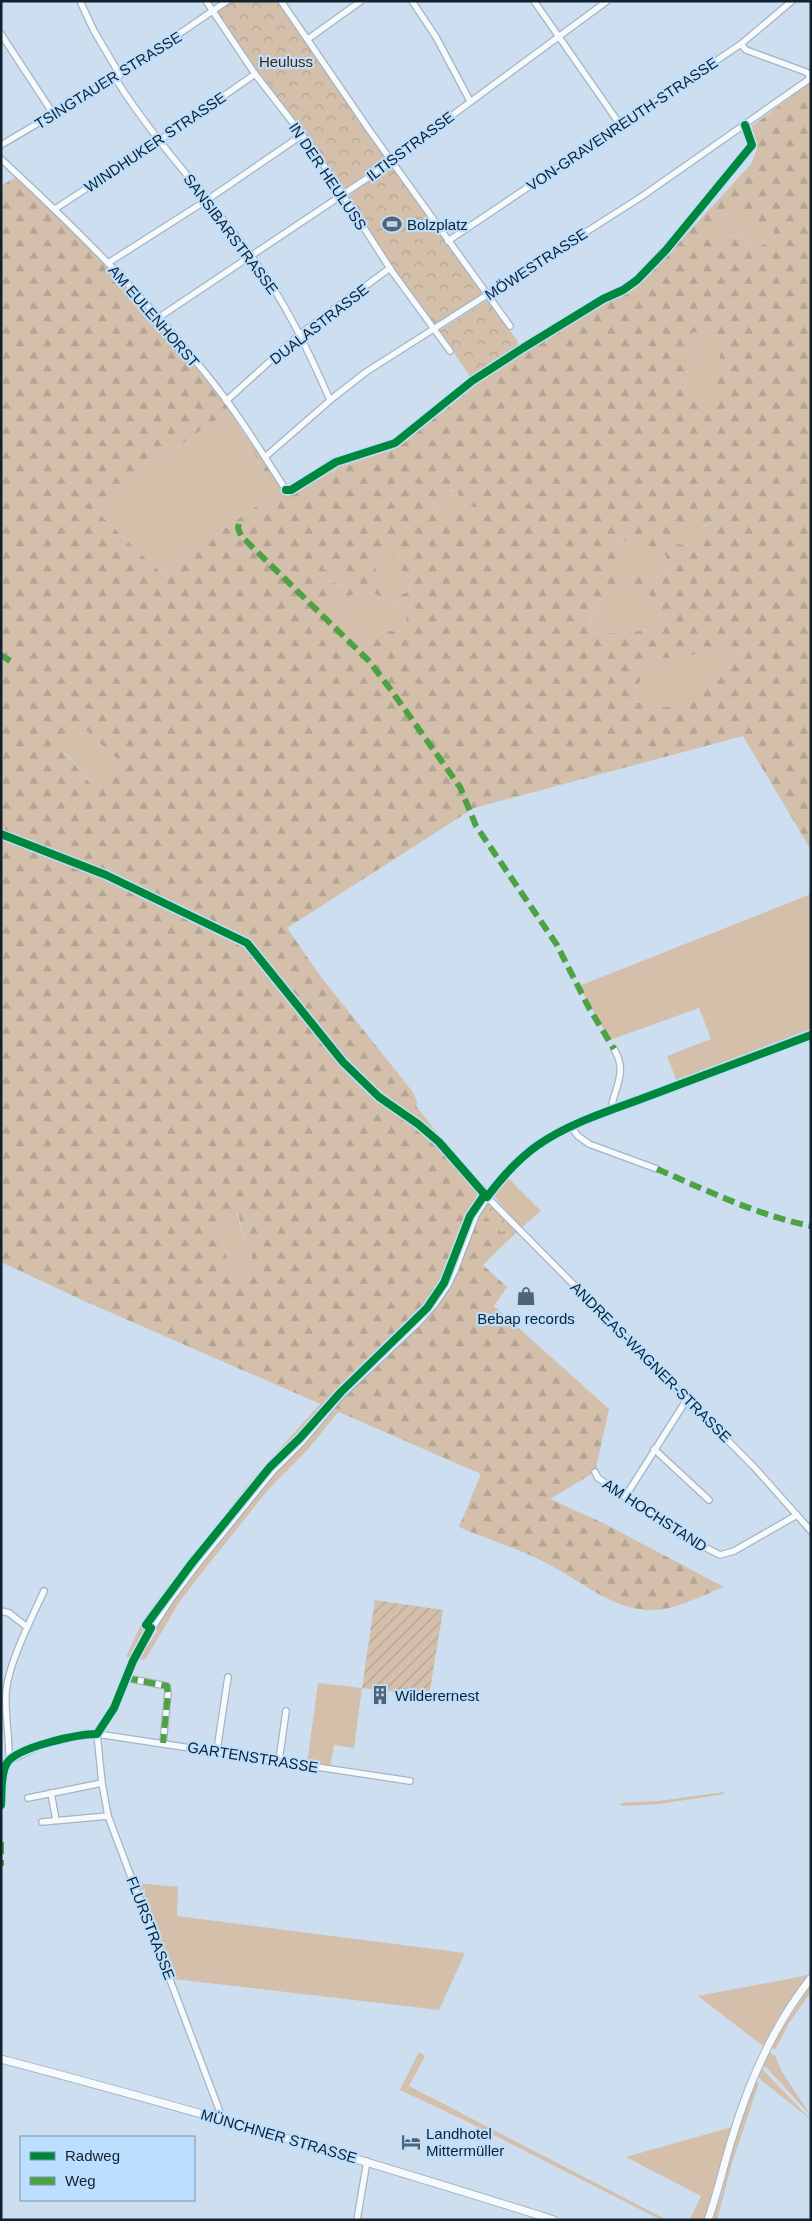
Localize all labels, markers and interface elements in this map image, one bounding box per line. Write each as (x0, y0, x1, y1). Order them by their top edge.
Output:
street label: TSINGTAUER STRASSE (32, 28, 184, 132)
park label: Heuluss (259, 53, 313, 70)
street label: VON-GRAVENREUTH-STRASSE (523, 54, 721, 194)
street label: WINDHUKER STRASSE (81, 88, 229, 196)
street label: ILTISSTRASSE (363, 108, 457, 184)
street label: IN DER HEULUSS (286, 119, 370, 233)
street label: SANSIBARSTRASSE (180, 171, 282, 297)
sports icon: Bolzplatz (381, 213, 403, 235)
place label: Bolzplatz (407, 216, 468, 233)
street label: MÖWESTRASSE (482, 225, 590, 303)
street label: AM EULENHORST (105, 262, 203, 370)
street label: DUALASTRASSE (266, 280, 372, 368)
street label: ANDREAS-WAGNER-STRASSE (567, 1278, 735, 1446)
shop icon: Bebap records (515, 1285, 537, 1307)
place label: Bebap records (477, 1310, 575, 1327)
street label: AM HOCHSTAND (600, 1475, 710, 1555)
building icon: Wilderernest (369, 1684, 391, 1706)
place label: Wilderernest (395, 1687, 480, 1704)
street label: GARTENSTRASSE (186, 1738, 320, 1776)
street label: FLURSTRASSE (123, 1874, 179, 1982)
street label: MÜNCHNER STRASSE (199, 2106, 359, 2166)
place label: Landhotel Mittermüller (426, 2125, 504, 2159)
hotel icon: Landhotel Mittermüller (400, 2131, 422, 2153)
legend (20, 2136, 195, 2201)
text: Radweg (65, 2147, 120, 2164)
text: Weg (65, 2172, 96, 2189)

